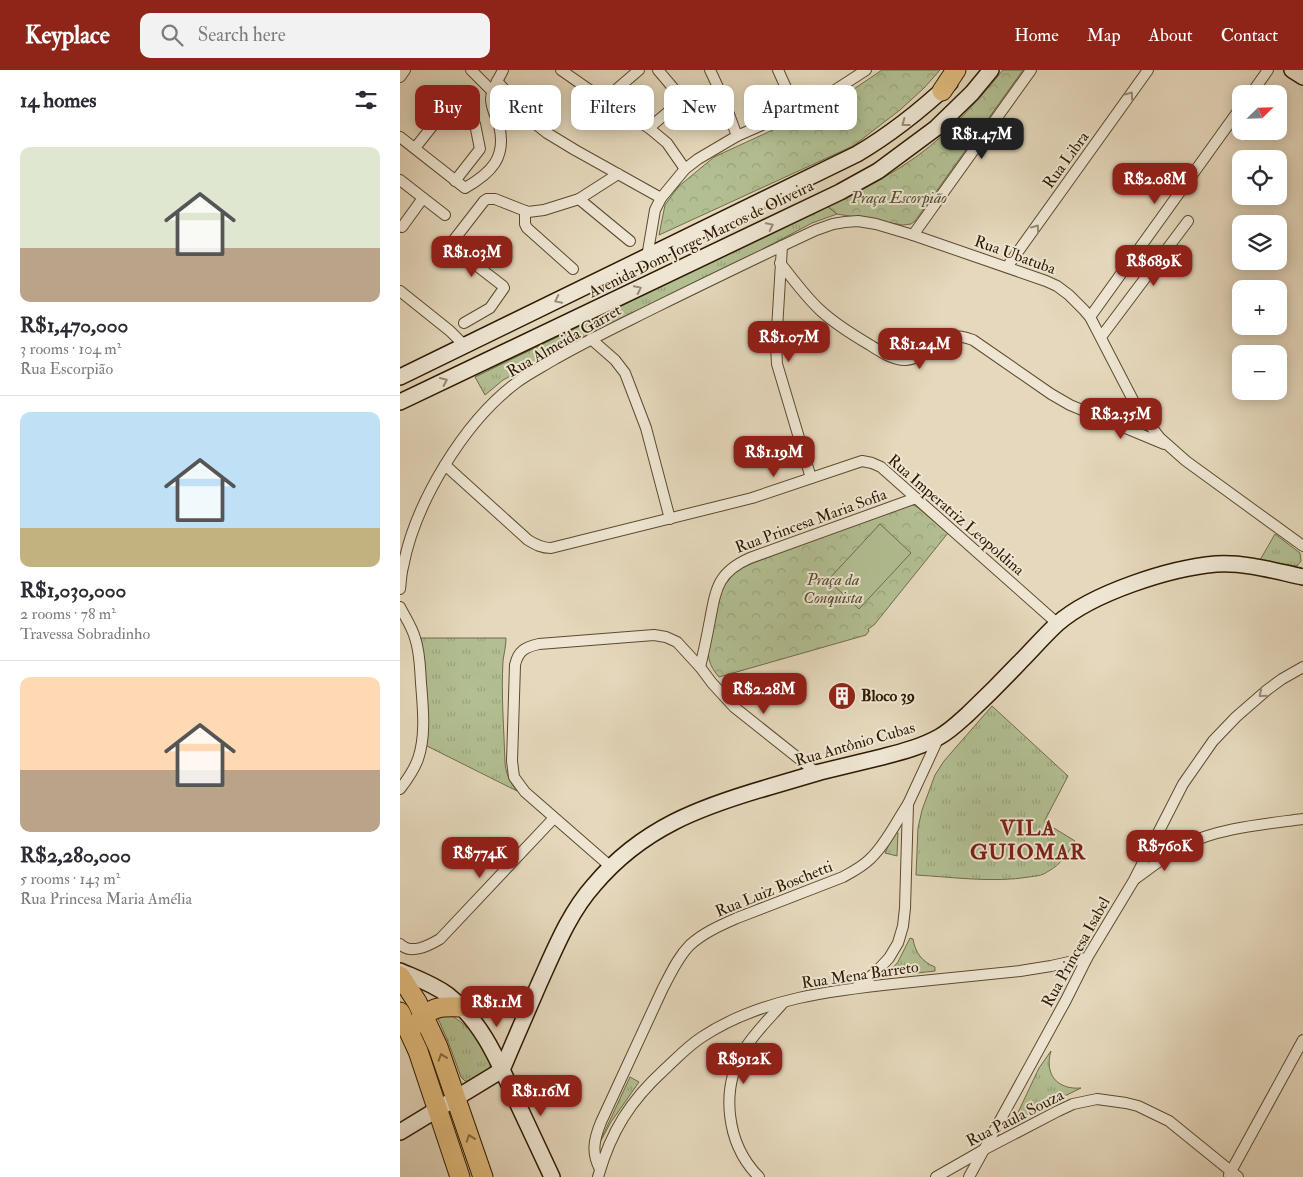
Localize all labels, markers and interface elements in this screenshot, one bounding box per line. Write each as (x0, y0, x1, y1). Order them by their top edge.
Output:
search box (140, 13, 490, 58)
text: Keyplace (25, 20, 110, 51)
icon: search (158, 21, 186, 49)
text: Search here (198, 23, 286, 47)
text: Home (1014, 24, 1059, 47)
text: Map (1087, 24, 1121, 47)
text: About (1149, 24, 1193, 47)
text: Contact (1221, 24, 1278, 47)
chip: Buy (415, 85, 480, 130)
chip: Rent (490, 85, 561, 130)
chip: Filters (571, 85, 654, 130)
chip: New (664, 85, 734, 130)
chip: Apartment (744, 85, 857, 130)
north arrow (1232, 85, 1288, 140)
map controls (1232, 85, 1287, 400)
icon: filters (352, 86, 380, 114)
text: 14 homes (20, 87, 97, 114)
one-way arrow (1124, 91, 1133, 101)
one-way arrow (902, 117, 911, 125)
pin: R$1.47M (936, 118, 1028, 160)
text: R$1.47M (952, 124, 1012, 144)
street label: Rua Libra (1039, 127, 1094, 192)
button: locate (1232, 150, 1287, 205)
pin: R$2.08M (1109, 162, 1201, 205)
text: R$2.08M (1124, 169, 1186, 189)
street label: Avenida Dom Jorge Marcos de Oliveira (584, 175, 818, 304)
icon: home (155, 179, 245, 269)
park label: Praça Escorpião (850, 188, 947, 208)
button: layers (1232, 215, 1287, 270)
one-way arrow (765, 221, 774, 232)
one-way arrow (1030, 224, 1039, 233)
street label: Rua Ubatuba (972, 231, 1059, 279)
pin: R$1.03M (426, 236, 518, 278)
text: R$1.03M (442, 242, 502, 262)
pin: R$689K (1113, 244, 1195, 287)
text: R$689K (1126, 251, 1182, 271)
button: + (1232, 280, 1287, 335)
one-way arrow (633, 285, 642, 295)
one-way arrow (554, 294, 563, 304)
street label: Rua Almeida Garret (503, 300, 625, 382)
text: R$1,470,000 (20, 312, 128, 339)
pin: R$1.07M (743, 320, 835, 363)
text: R$1.07M (759, 327, 819, 347)
pin: R$1.24M (874, 328, 966, 370)
text: R$1.24M (889, 334, 951, 354)
text: 3 rooms · 104 m² (20, 339, 121, 359)
button: − (1232, 345, 1287, 400)
text: Rua Escorpião (20, 359, 113, 379)
one-way arrow (439, 377, 448, 388)
pin: R$2.35M (1075, 398, 1167, 440)
text: R$2.35M (1091, 404, 1151, 424)
pin: R$1.19M (728, 436, 820, 478)
text: R$1.19M (745, 442, 803, 462)
icon: home (155, 445, 245, 535)
street label: Rua Imperatriz Leopoldina (883, 450, 1029, 581)
street label: Rua Princesa Maria Sofia (732, 484, 890, 558)
park label: Praça da Conquista (803, 570, 863, 608)
text: R$1,030,000 (20, 577, 126, 604)
text: 2 rooms · 78 m² (20, 604, 116, 624)
text: Travessa Sobradinho (20, 624, 150, 644)
pin: R$2.28M (718, 672, 810, 715)
text: R$2.28M (733, 679, 795, 699)
building icon: Bloco 39 (827, 681, 857, 711)
place label: Bloco 39 (861, 686, 915, 706)
one-way arrow (1259, 688, 1268, 697)
icon: home (155, 710, 245, 800)
street label: Rua Antônio Cubas (793, 717, 917, 771)
district label: VILA GUIOMAR (970, 815, 1086, 866)
pin: R$760K (1124, 830, 1206, 872)
pin: R$774K (439, 836, 521, 879)
text: R$760K (1137, 836, 1193, 856)
text: R$2,280,000 (20, 842, 131, 869)
text: R$774K (453, 843, 507, 863)
street label: Rua Luiz Boschetti (712, 856, 836, 922)
text: 5 rooms · 143 m² (20, 869, 120, 889)
text: Rua Princesa Maria Amélia (20, 889, 192, 909)
street label: Rua Princesa Isabel (1037, 893, 1115, 1011)
street label: Rua Mena Barreto (800, 957, 920, 993)
pin: R$1.1M (456, 986, 538, 1028)
text: R$1.1M (472, 992, 522, 1012)
pin: R$912K (703, 1042, 785, 1085)
text: R$912K (717, 1049, 771, 1069)
one-way arrow (438, 1053, 448, 1061)
pin: R$1.16M (495, 1074, 587, 1117)
text: R$1.16M (512, 1081, 570, 1101)
street label: Rua Paula Souza (963, 1085, 1067, 1151)
one-way arrow (466, 1134, 476, 1142)

